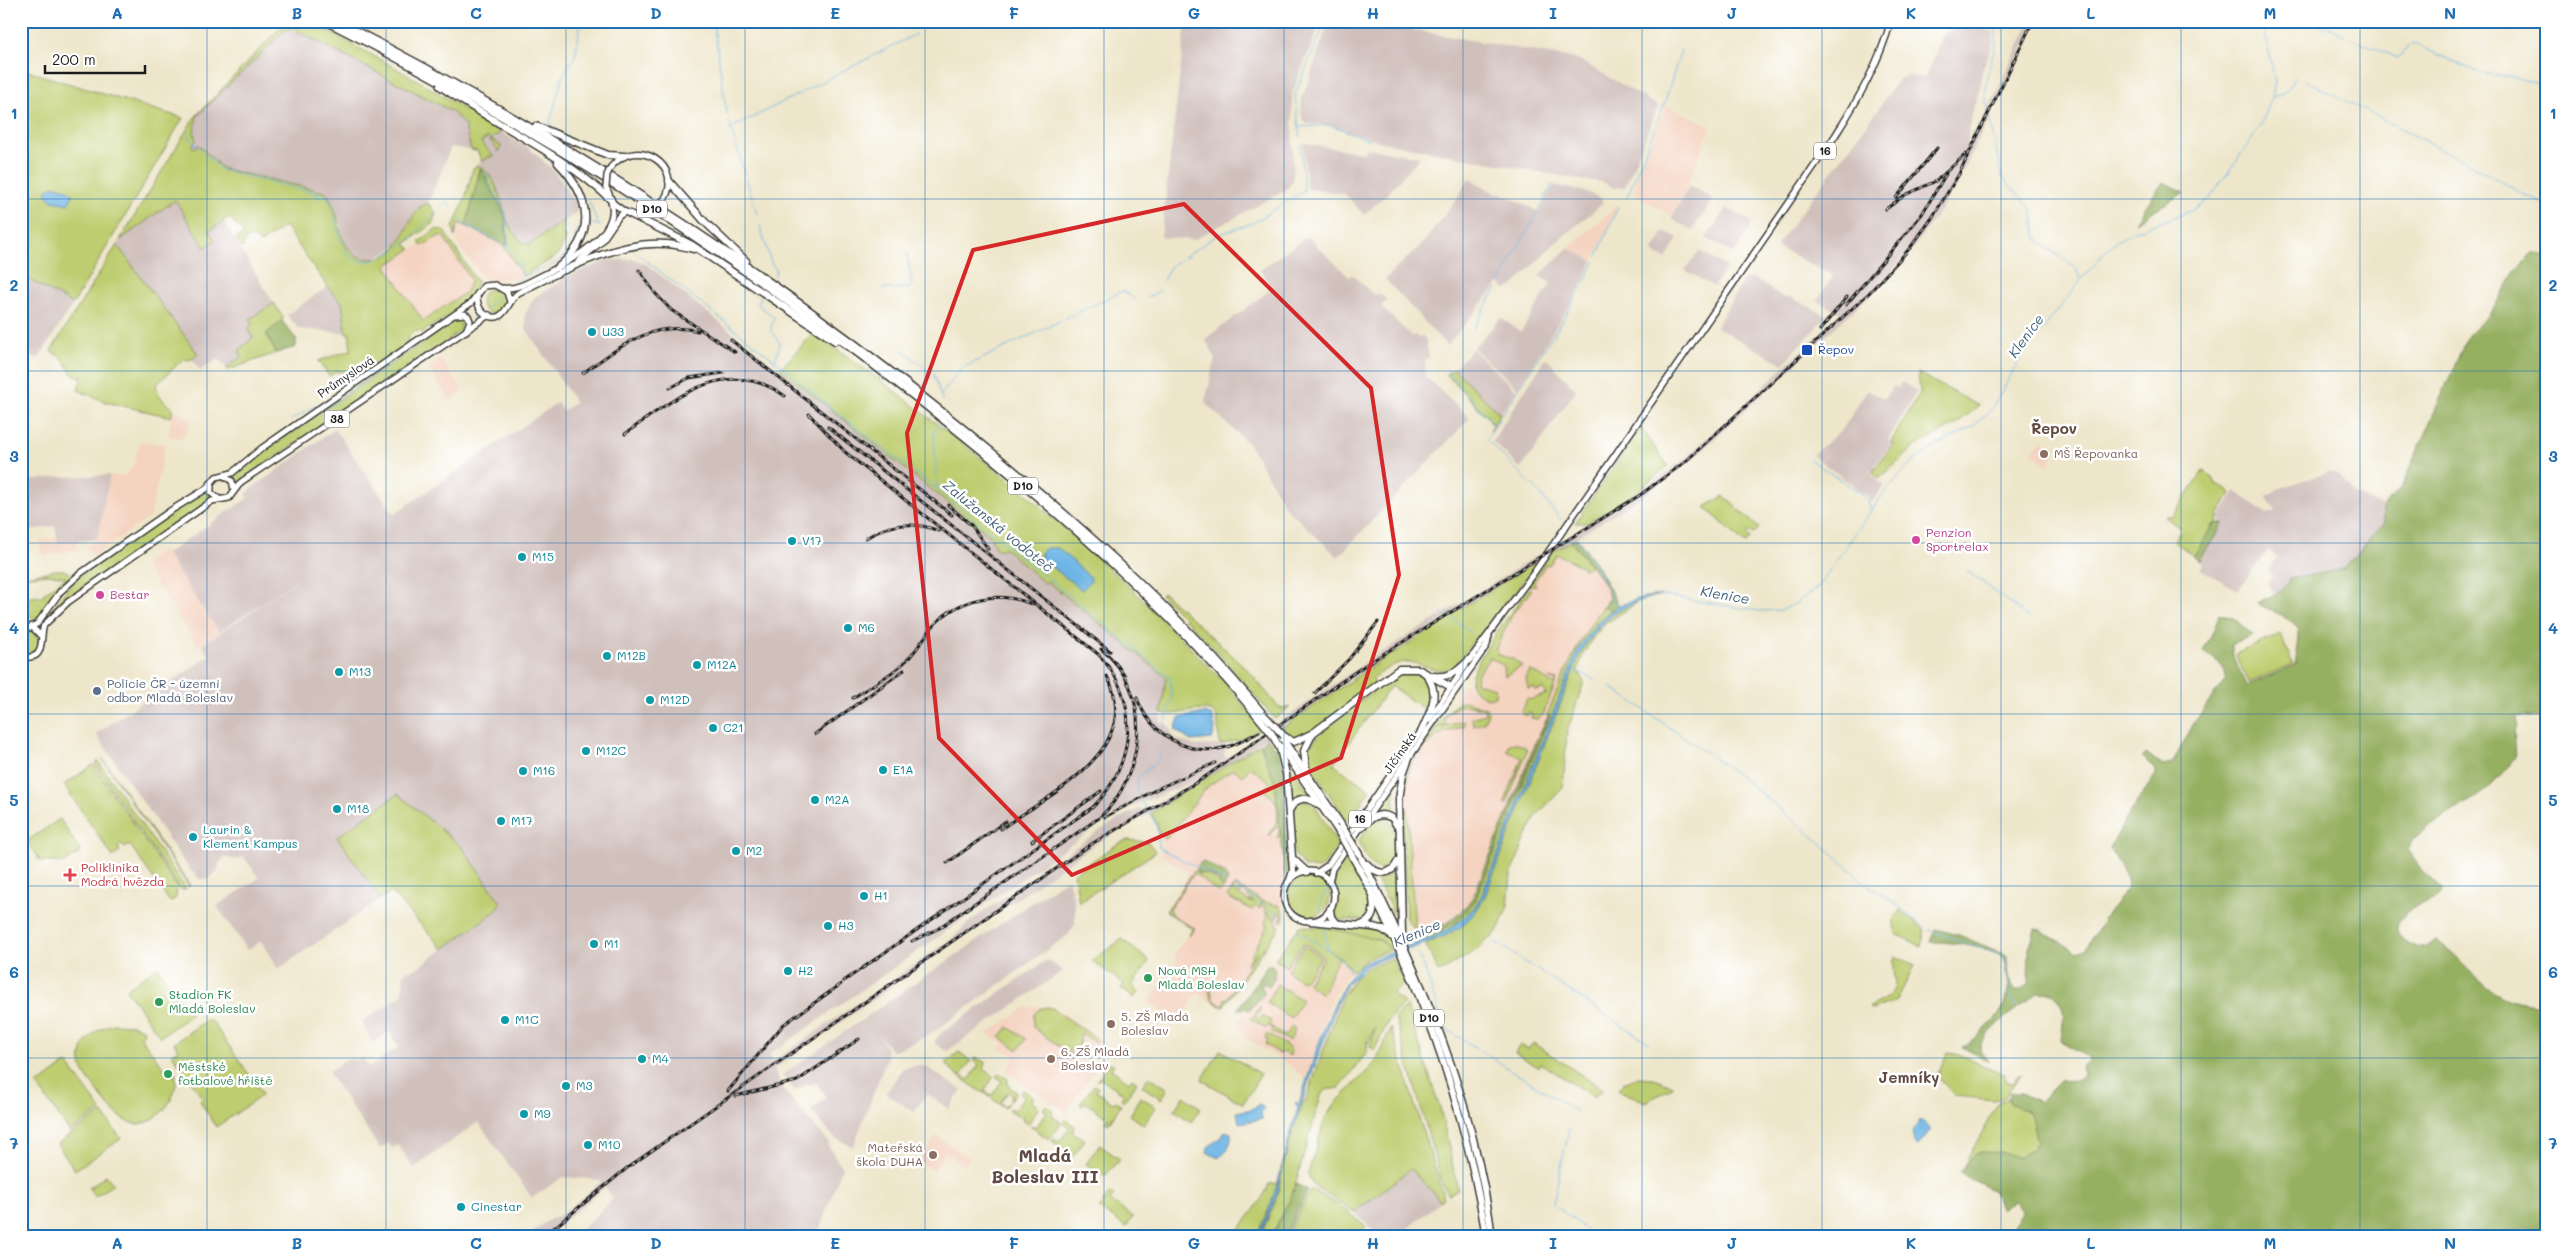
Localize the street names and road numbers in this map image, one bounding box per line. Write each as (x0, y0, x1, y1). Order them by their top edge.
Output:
road number: 16 (1814, 142, 1836, 160)
road number: D10 (637, 200, 667, 218)
street label: Průmyslová (314, 351, 377, 401)
road number: 38 (324, 410, 350, 428)
road number: D10 (1008, 478, 1038, 494)
street label: Jičínská (1379, 728, 1419, 776)
road number: 16 (1349, 811, 1371, 828)
road number: D10 (1414, 1010, 1444, 1026)

